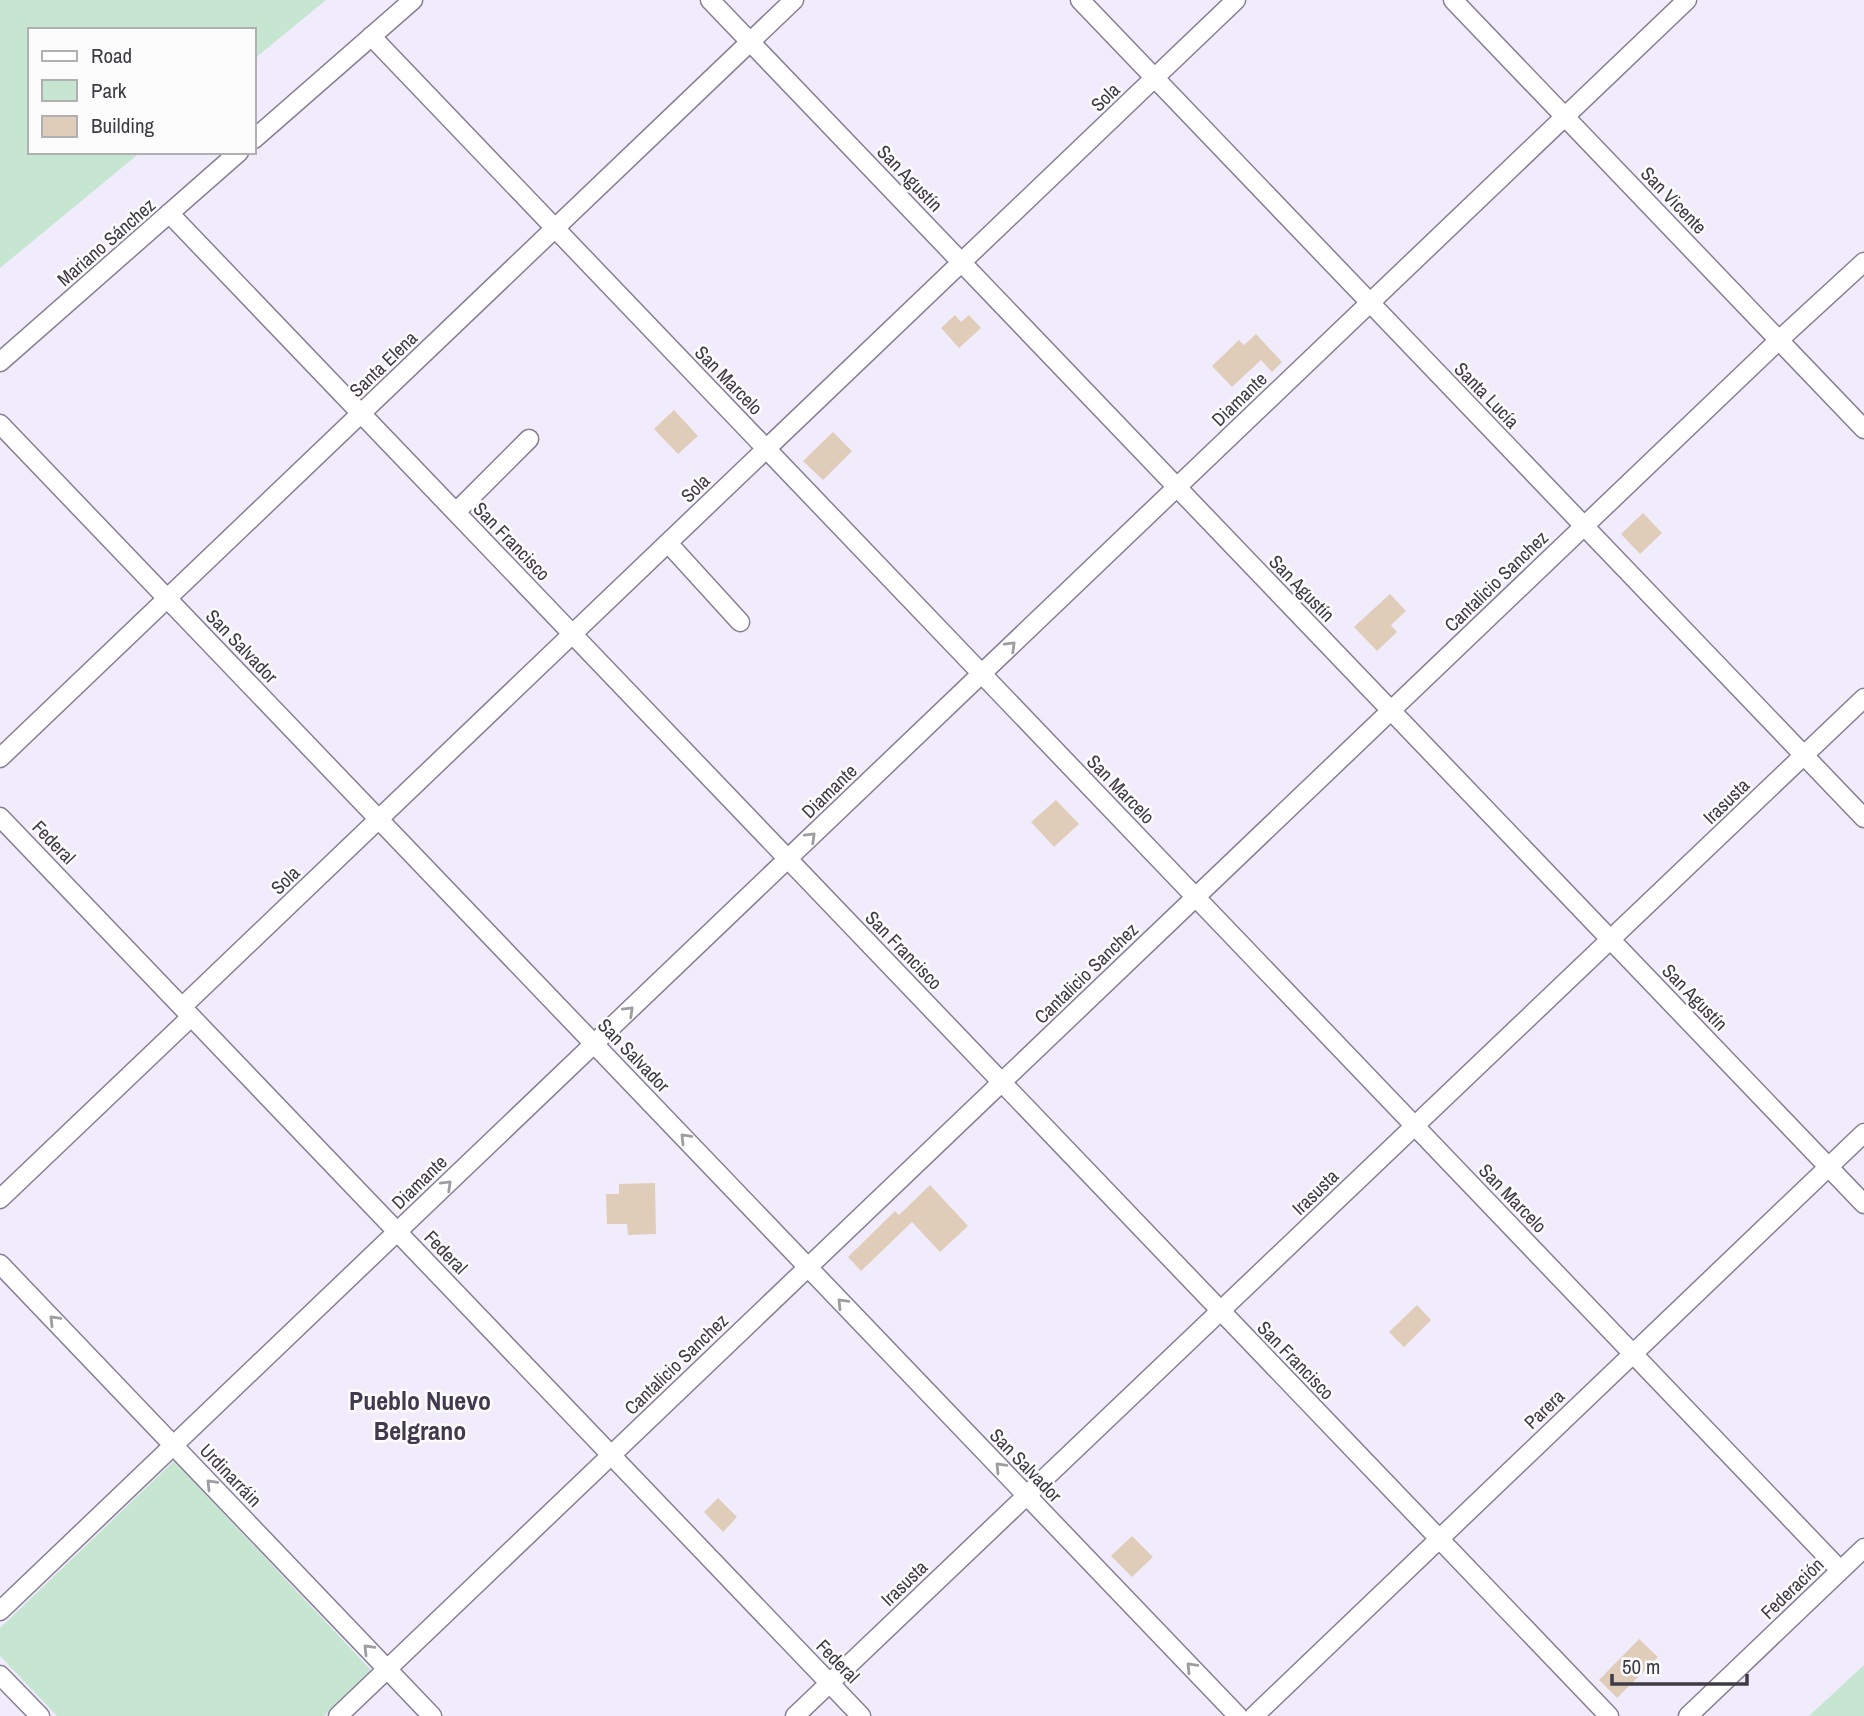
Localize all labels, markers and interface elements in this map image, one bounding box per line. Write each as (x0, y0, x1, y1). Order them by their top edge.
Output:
legend (28, 28, 256, 154)
text: Road (91, 41, 132, 70)
text: Park (91, 76, 127, 105)
street label: Sola (1085, 77, 1125, 117)
text: Building (91, 111, 155, 140)
street label: San Agustín (871, 139, 949, 217)
street label: San Vicente (1635, 161, 1713, 239)
street label: Mariano Sánchez (51, 192, 161, 292)
street label: Santa Elena (343, 325, 423, 403)
street label: San Marcelo (689, 340, 769, 420)
street label: Santa Lucía (1449, 356, 1525, 434)
street label: Diamante (1206, 366, 1272, 432)
street label: Sola (675, 468, 715, 508)
street label: San Francisco (468, 496, 556, 586)
street label: Cantalicio Sanchez (1438, 525, 1554, 637)
street label: San Agustín (1263, 549, 1341, 627)
street label: San Salvador (200, 603, 284, 689)
one-way arrow (1003, 641, 1016, 654)
street label: San Marcelo (1081, 749, 1161, 829)
street label: Diamante (796, 758, 862, 824)
street label: Irasusta (1697, 772, 1755, 830)
street label: Federal (27, 814, 81, 870)
one-way arrow (803, 832, 816, 845)
street label: Sola (265, 860, 305, 900)
street label: San Francisco (860, 905, 948, 995)
street label: Cantalicio Sanchez (1028, 917, 1144, 1029)
street label: San Agustín (1656, 958, 1734, 1036)
one-way arrow (621, 1006, 634, 1019)
street label: San Salvador (592, 1012, 676, 1098)
one-way arrow (680, 1134, 693, 1147)
street label: Diamante (386, 1149, 452, 1215)
street label: San Marcelo (1473, 1158, 1553, 1238)
street label: Irasusta (1286, 1163, 1344, 1221)
one-way arrow (439, 1180, 452, 1193)
street label: Federal (419, 1224, 473, 1280)
one-way arrow (838, 1298, 851, 1311)
street label: Cantalicio Sanchez (618, 1308, 734, 1420)
one-way arrow (49, 1315, 62, 1328)
street label: San Francisco (1252, 1315, 1340, 1405)
district label: Pueblo Nuevo Belgrano (349, 1383, 491, 1448)
street label: Parera (1518, 1383, 1570, 1435)
street label: San Salvador (984, 1422, 1068, 1508)
street label: Urdinarráin (194, 1438, 268, 1512)
one-way arrow (995, 1462, 1008, 1475)
one-way arrow (206, 1479, 219, 1492)
street label: Federación (1755, 1552, 1829, 1624)
street label: Irasusta (875, 1554, 933, 1612)
street label: Federal (811, 1633, 865, 1689)
scale bar (1612, 1642, 1747, 1686)
one-way arrow (363, 1644, 376, 1657)
text: 50 m (1622, 1652, 1660, 1681)
one-way arrow (1186, 1662, 1199, 1675)

